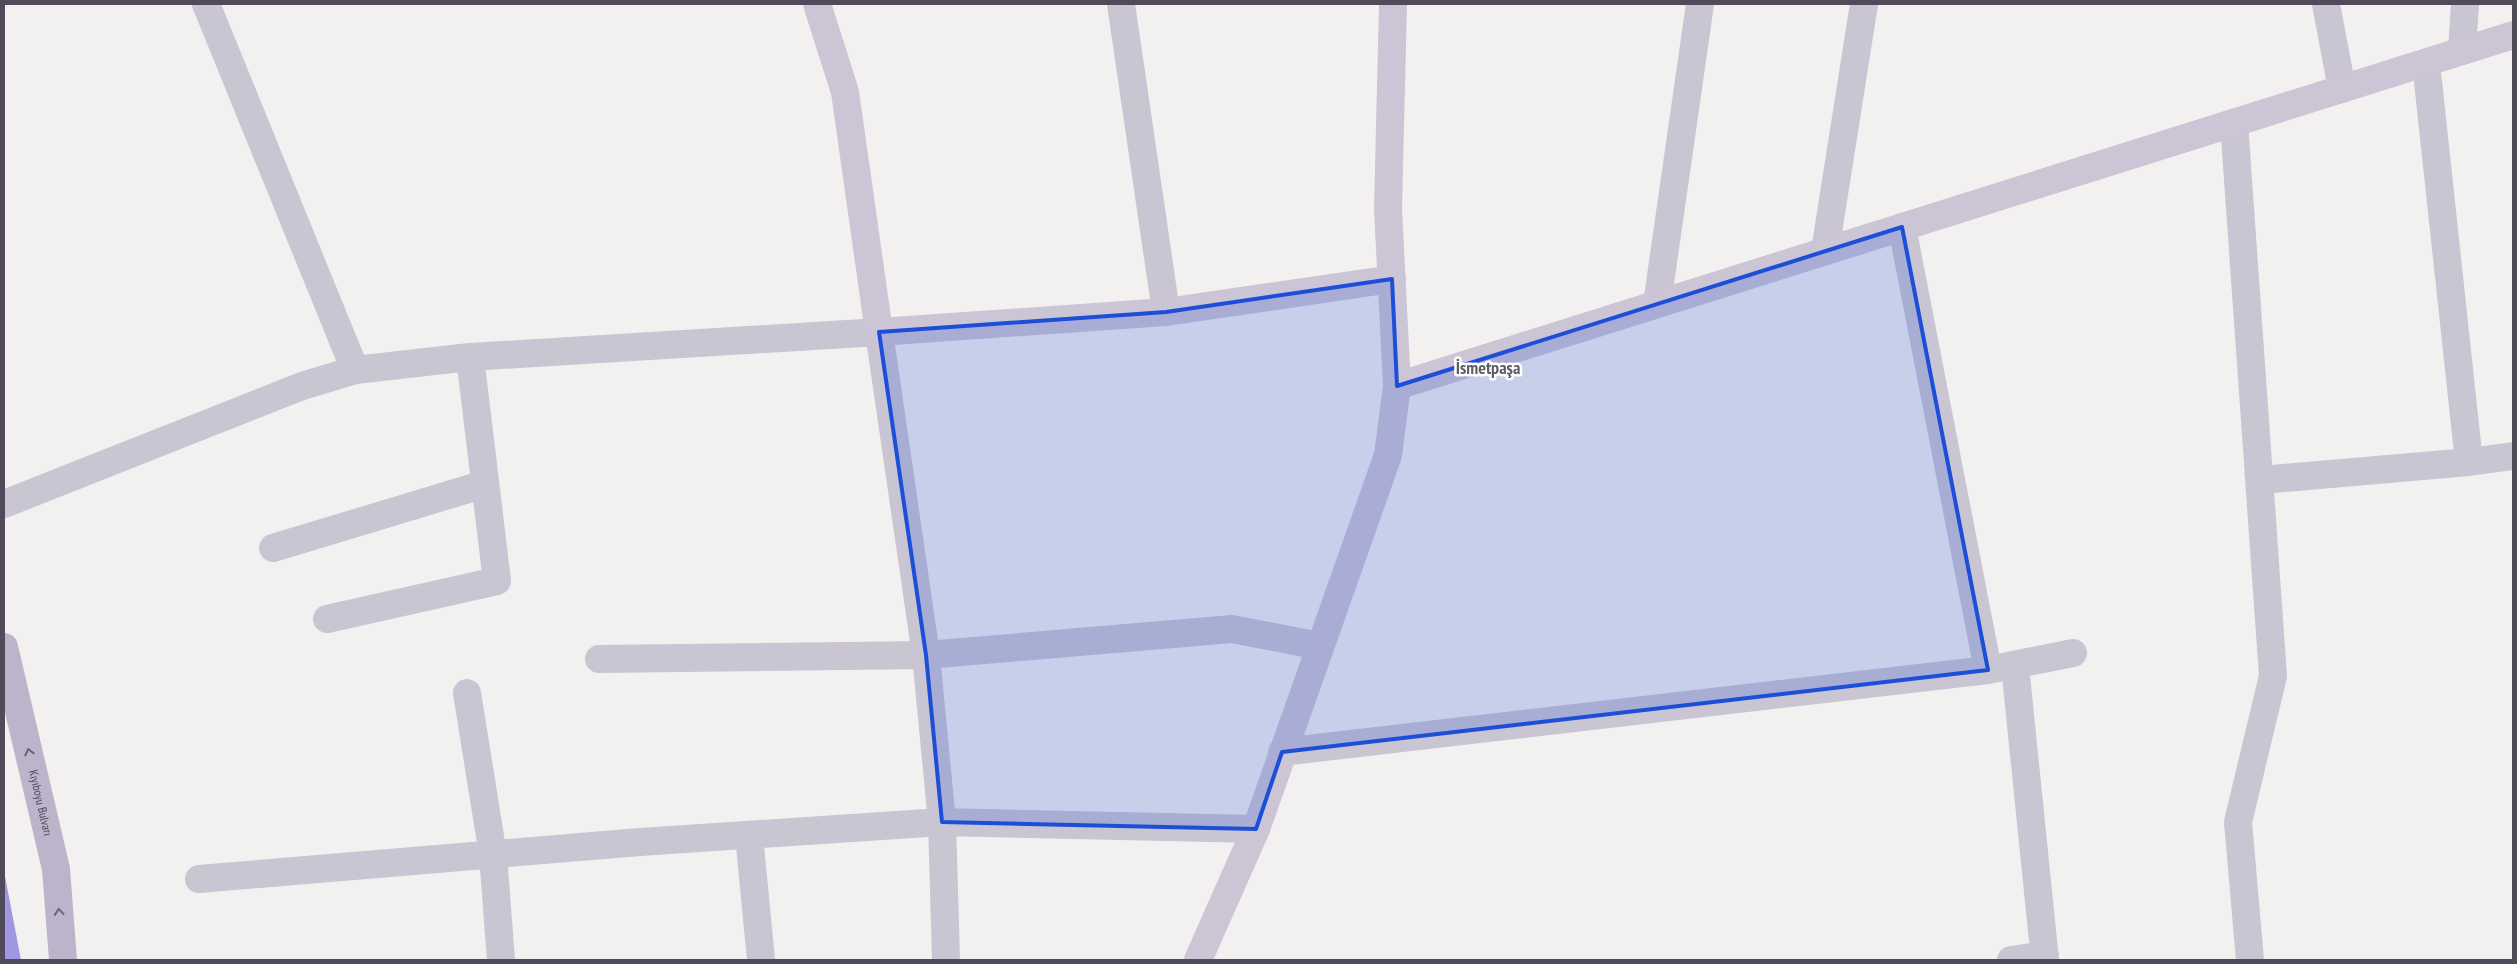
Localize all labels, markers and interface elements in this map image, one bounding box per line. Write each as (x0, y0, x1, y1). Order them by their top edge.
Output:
district label: İsmetpaşa (1456, 356, 1520, 379)
one-way arrow (24, 748, 35, 757)
street label: Kıyıboyu Bulvarı (26, 768, 56, 837)
one-way arrow (54, 907, 65, 915)

